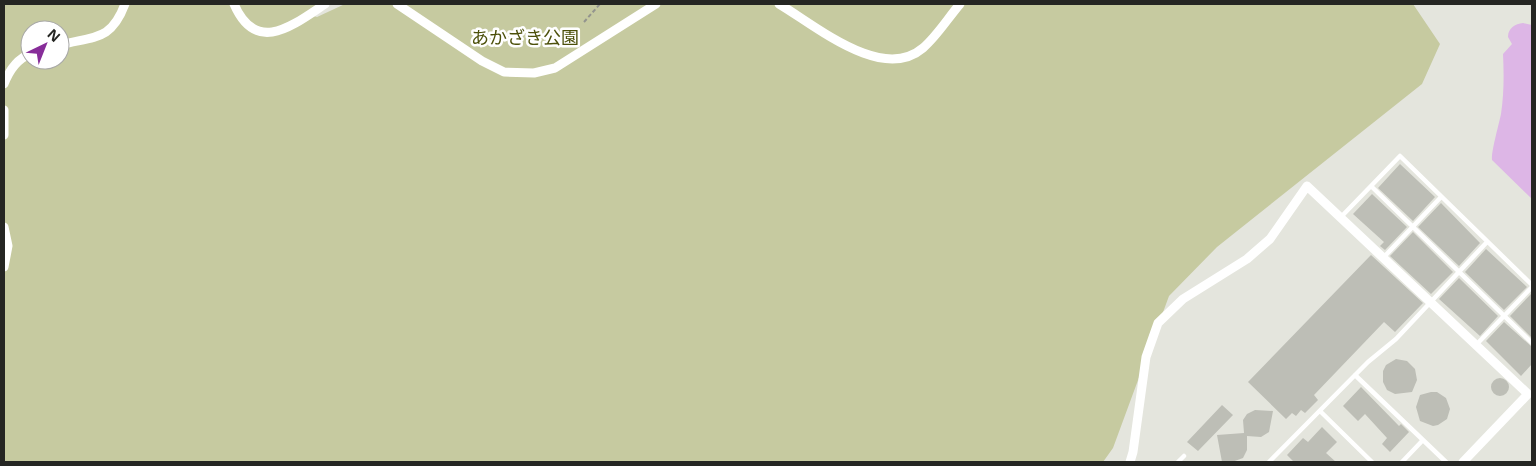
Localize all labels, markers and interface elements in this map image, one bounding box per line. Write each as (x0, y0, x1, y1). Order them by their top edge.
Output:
north arrow (20, 20, 70, 70)
text: N (44, 24, 65, 46)
park label: あかざき公園 (471, 25, 579, 49)

